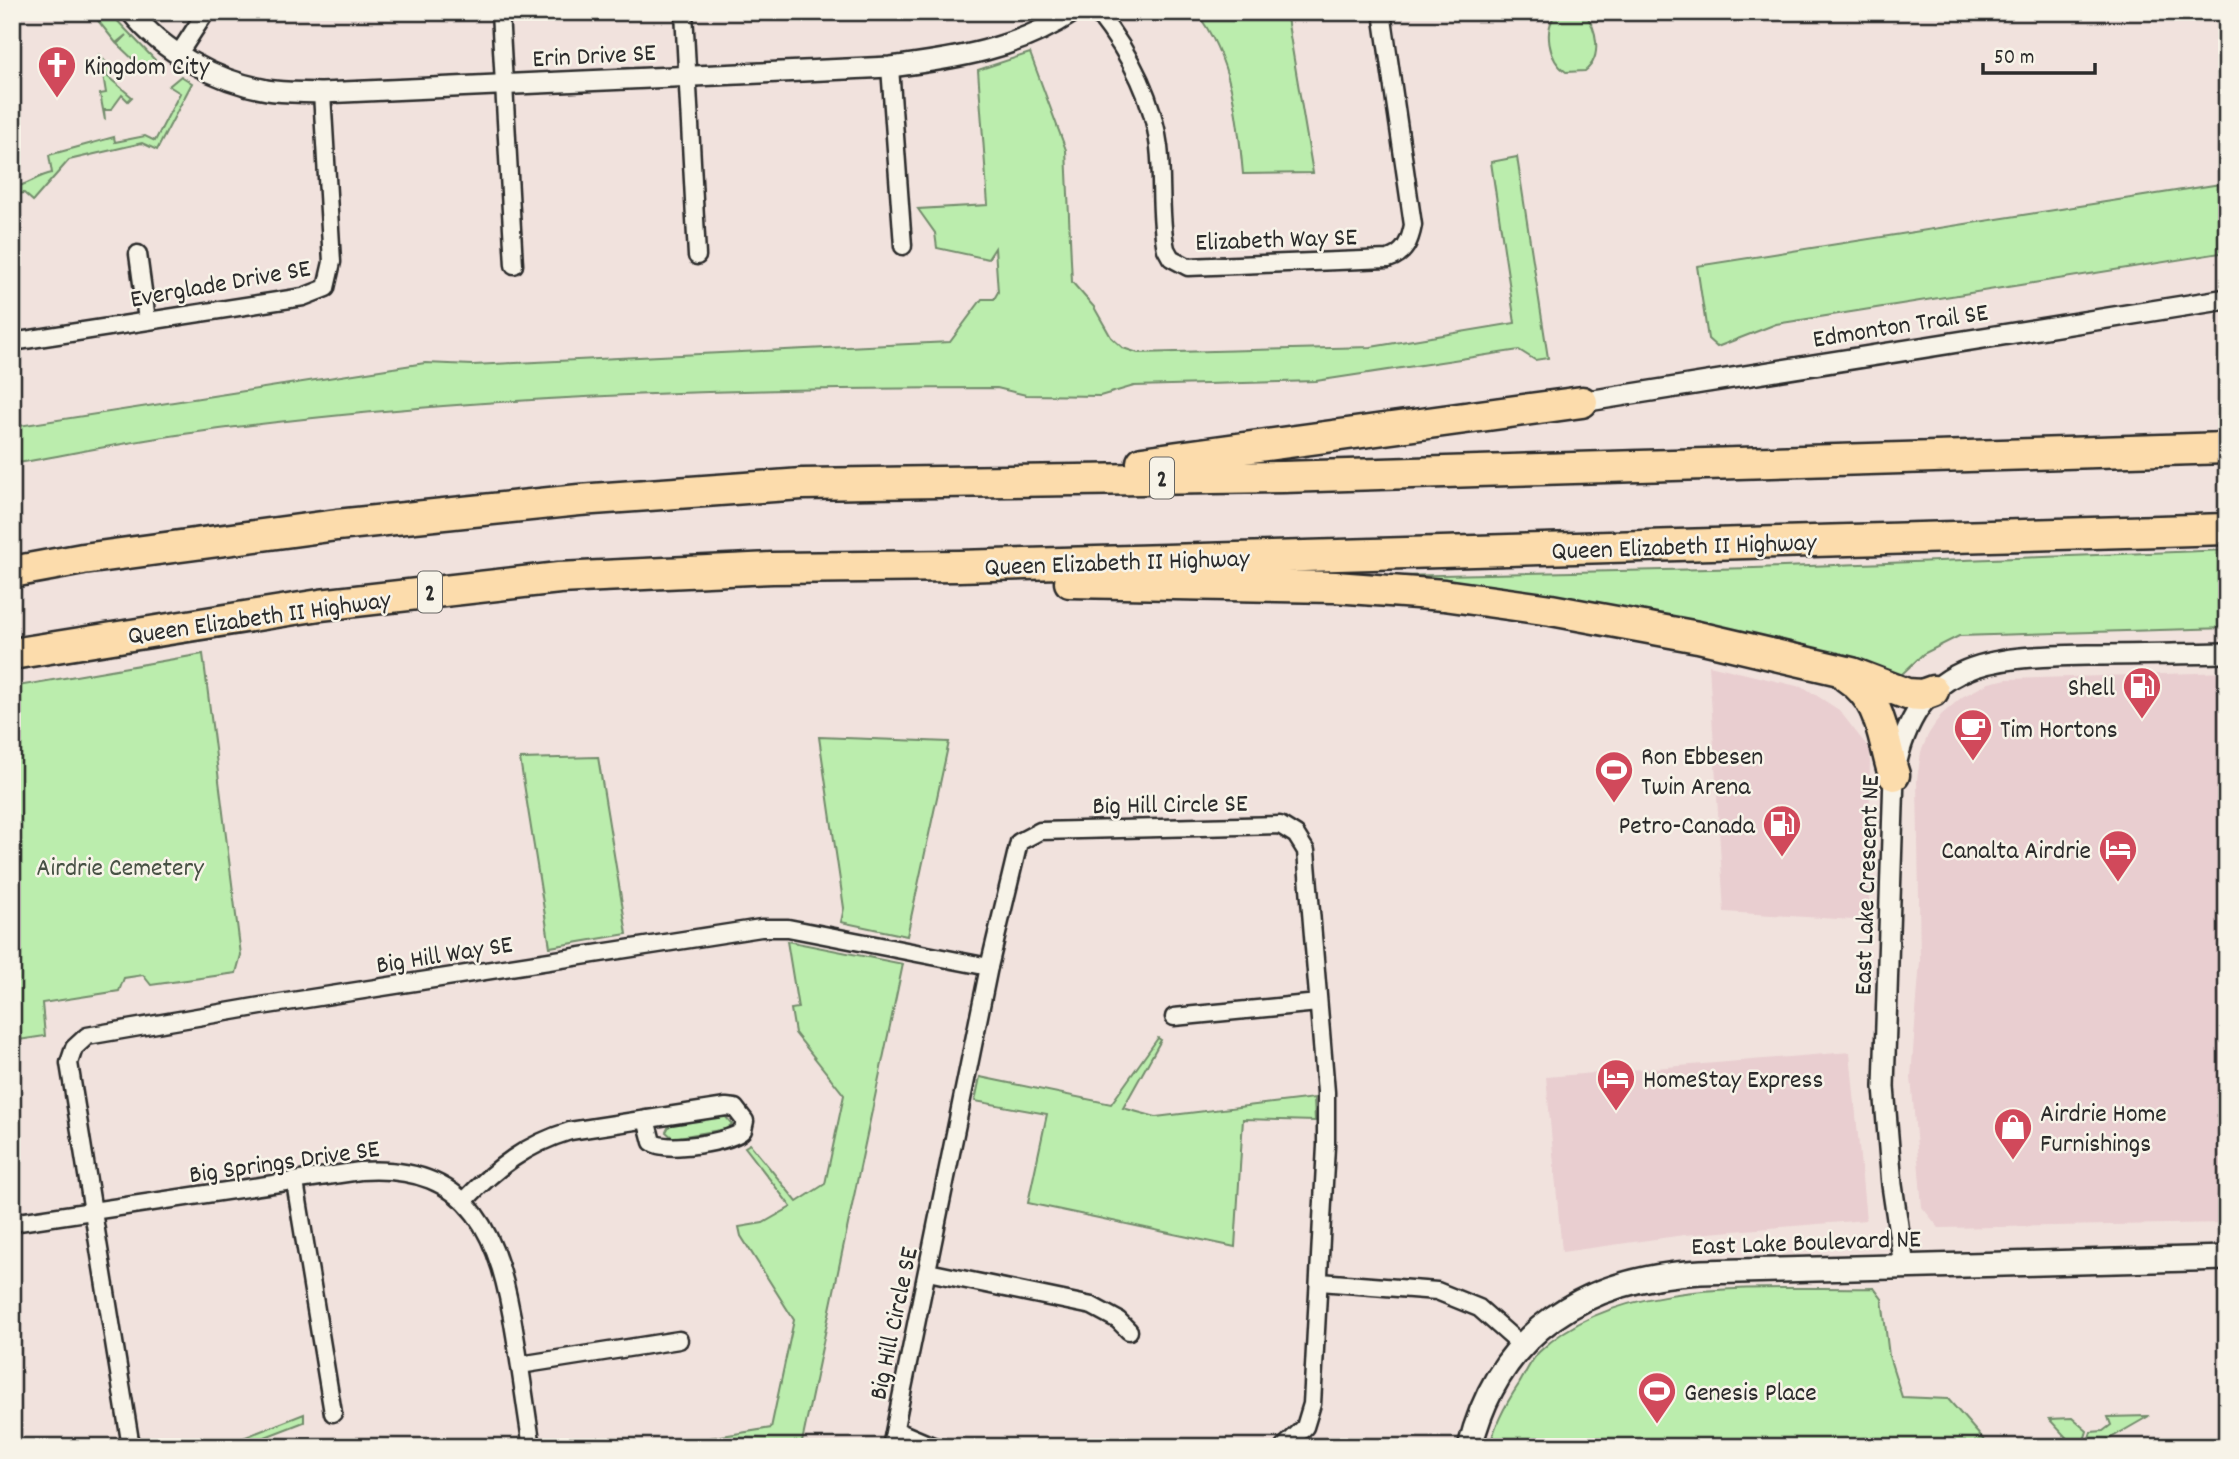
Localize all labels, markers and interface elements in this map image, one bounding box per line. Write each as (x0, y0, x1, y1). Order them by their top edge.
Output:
scale bar (1983, 32, 2096, 76)
street label: Erin Drive SE (532, 36, 657, 79)
church icon: Kingdom City (36, 44, 78, 99)
text: 50 m (1994, 44, 2034, 74)
place label: Kingdom City (84, 50, 210, 87)
street label: Elizabeth Way SE (1195, 220, 1358, 263)
street label: Everglade Drive SE (128, 251, 314, 320)
street label: Edmonton Trail SE (1810, 295, 1991, 360)
road number: 2 (1150, 458, 1174, 499)
street label: Queen Elizabeth II Highway (1551, 525, 1818, 572)
street label: Queen Elizabeth II Highway (984, 541, 1251, 588)
road number: 2 (418, 572, 442, 612)
street label: Queen Elizabeth II Highway (126, 583, 394, 656)
fuel station icon: Shell (2121, 665, 2163, 720)
place label: Shell (2068, 671, 2115, 708)
cafe icon: Tim Hortons (1952, 707, 1994, 762)
place label: Tim Hortons (2000, 713, 2118, 750)
place label: Ron Ebbesen Twin Arena (1641, 740, 1763, 807)
sports icon: Ron Ebbesen Twin Arena (1593, 749, 1635, 804)
street label: East Lake Crescent NE (1846, 774, 1891, 996)
street label: Big Hill Circle SE (1092, 787, 1248, 826)
fuel station icon: Petro-Canada (1761, 803, 1803, 858)
place label: Petro-Canada (1618, 809, 1756, 846)
hotel icon: Canalta Airdrie (2097, 828, 2139, 883)
place label: Canalta Airdrie (1941, 834, 2091, 871)
park label: Airdrie Cemetery (36, 851, 204, 888)
street label: Big Hill Way SE (374, 927, 516, 985)
hotel icon: HomeStay Express (1595, 1057, 1637, 1112)
place label: HomeStay Express (1643, 1063, 1823, 1100)
place label: Airdrie Home Furnishings (2040, 1097, 2167, 1164)
shop icon: Airdrie Home Furnishings (1992, 1106, 2034, 1161)
street label: Big Springs Drive SE (187, 1132, 382, 1195)
street label: East Lake Boulevard NE (1691, 1222, 1922, 1267)
street label: Big Hill Circle SE (861, 1244, 930, 1404)
sports icon: Genesis Place (1636, 1370, 1678, 1425)
place label: Genesis Place (1684, 1376, 1817, 1413)

